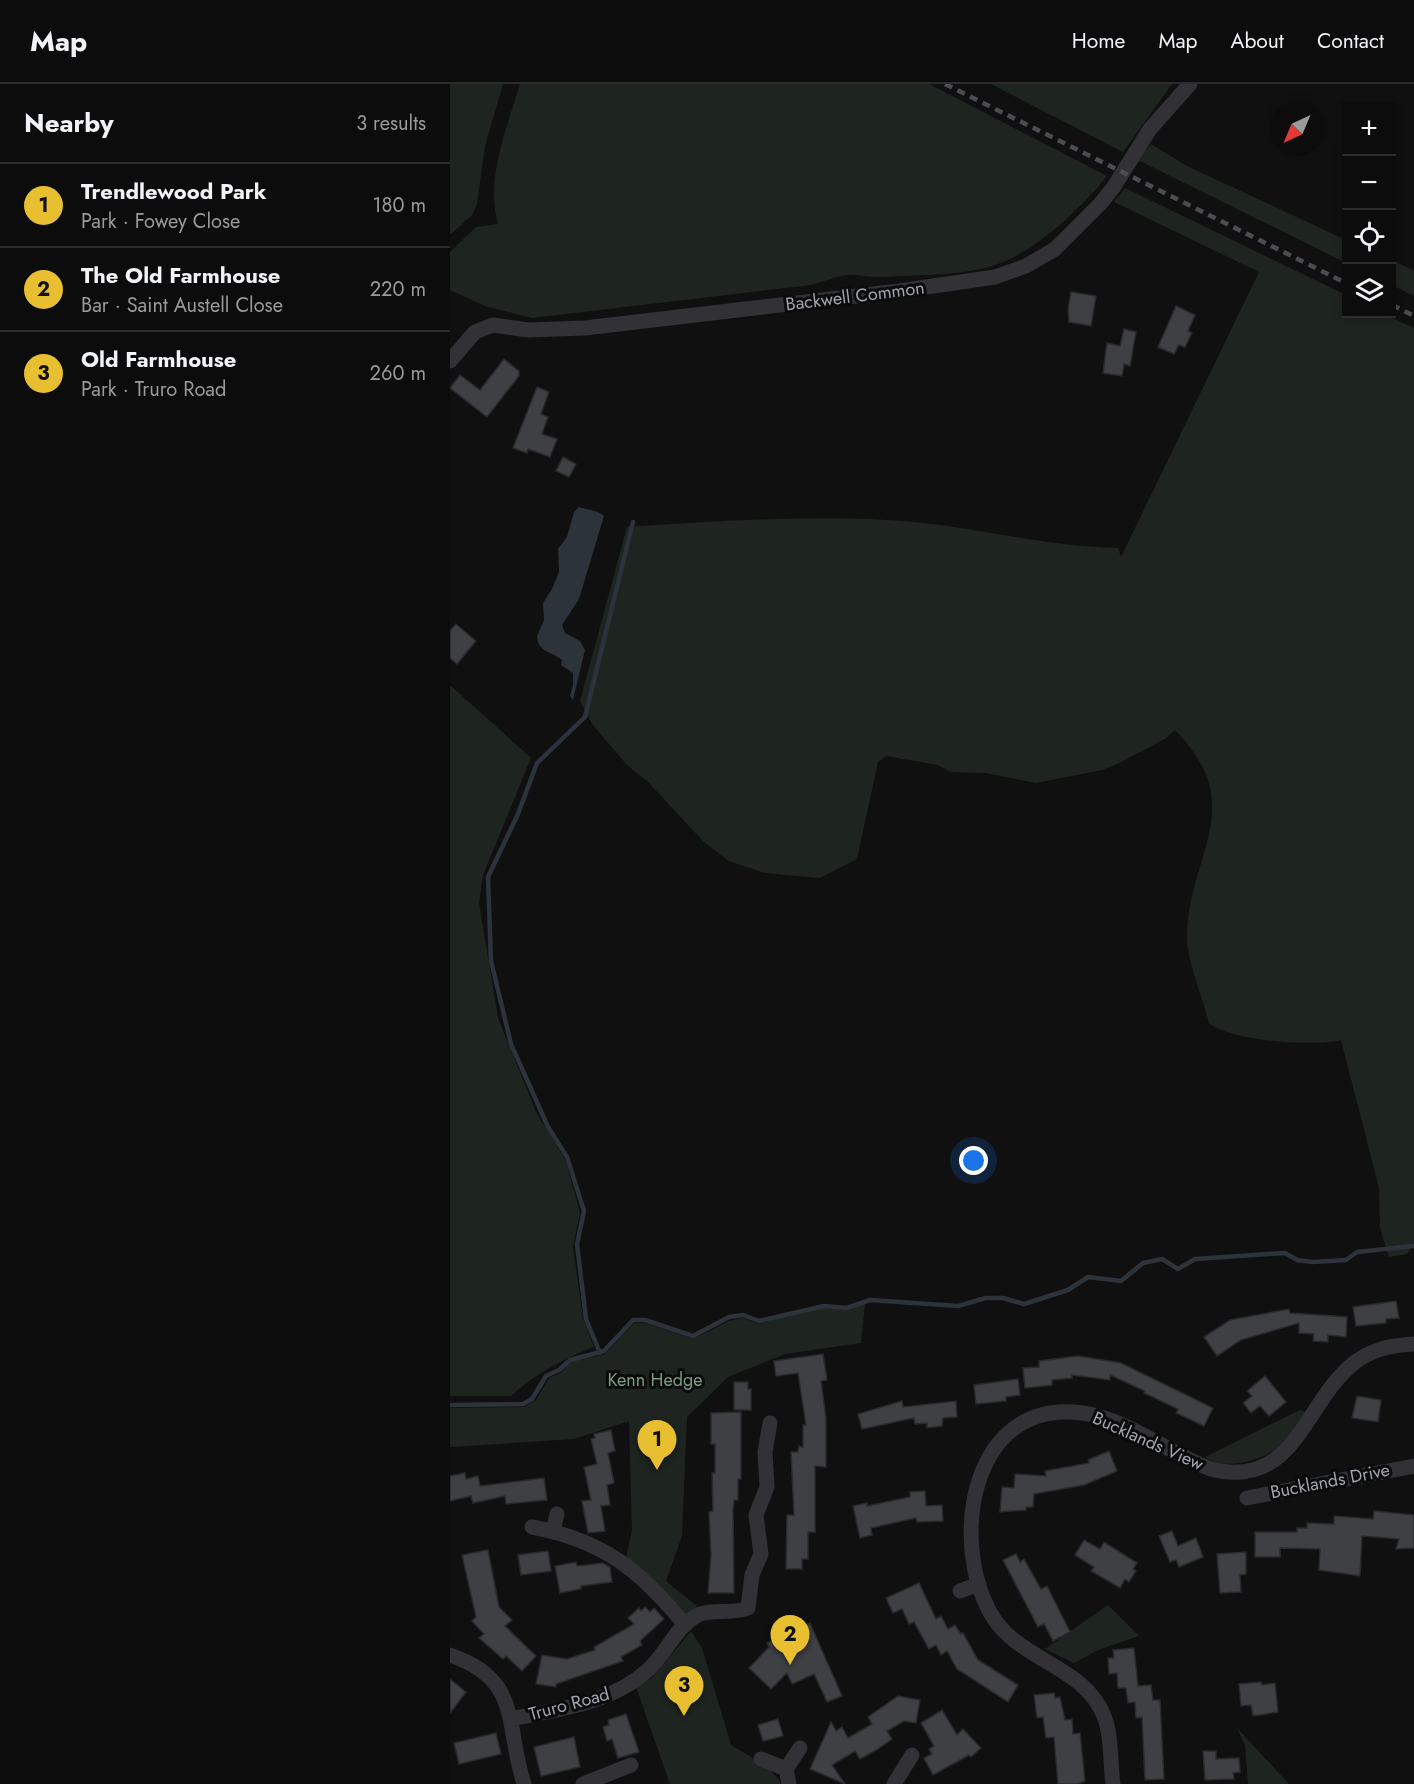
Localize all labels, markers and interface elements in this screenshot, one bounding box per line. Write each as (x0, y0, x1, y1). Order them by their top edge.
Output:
text: Map (30, 21, 87, 62)
text: Home (1072, 26, 1125, 56)
text: Map (1158, 26, 1198, 56)
text: About (1231, 26, 1284, 56)
text: Contact (1317, 26, 1384, 56)
north arrow (1270, 102, 1324, 156)
map controls (1342, 102, 1396, 318)
button: + (1342, 102, 1396, 156)
text: Nearby (24, 104, 113, 142)
text: 3 results (356, 109, 426, 138)
button: − (1342, 156, 1396, 210)
text: Trendlewood Park (81, 175, 267, 207)
text: 1 (38, 191, 49, 220)
text: 180 m (372, 191, 426, 220)
text: Park · Fowey Close (81, 207, 240, 236)
button: locate (1342, 210, 1396, 264)
text: The Old Farmhouse (81, 259, 280, 291)
button: layers (1342, 264, 1396, 318)
text: 2 (37, 275, 50, 304)
text: 220 m (370, 275, 426, 304)
street label: Backwell Common (784, 275, 926, 317)
text: Bar · Saint Austell Close (81, 291, 283, 320)
text: Old Farmhouse (81, 343, 236, 375)
text: 3 (37, 359, 50, 388)
text: 260 m (370, 359, 426, 388)
text: Park · Truro Road (81, 375, 226, 404)
your location (959, 1146, 988, 1175)
park label: Kenn Hedge (607, 1367, 703, 1393)
street label: Bucklands View (1088, 1405, 1208, 1477)
pin: 1 (638, 1420, 676, 1470)
street label: Bucklands Drive (1268, 1457, 1392, 1505)
pin: 2 (770, 1616, 810, 1665)
pin: 3 (664, 1666, 704, 1716)
street label: Truro Road (526, 1681, 612, 1727)

